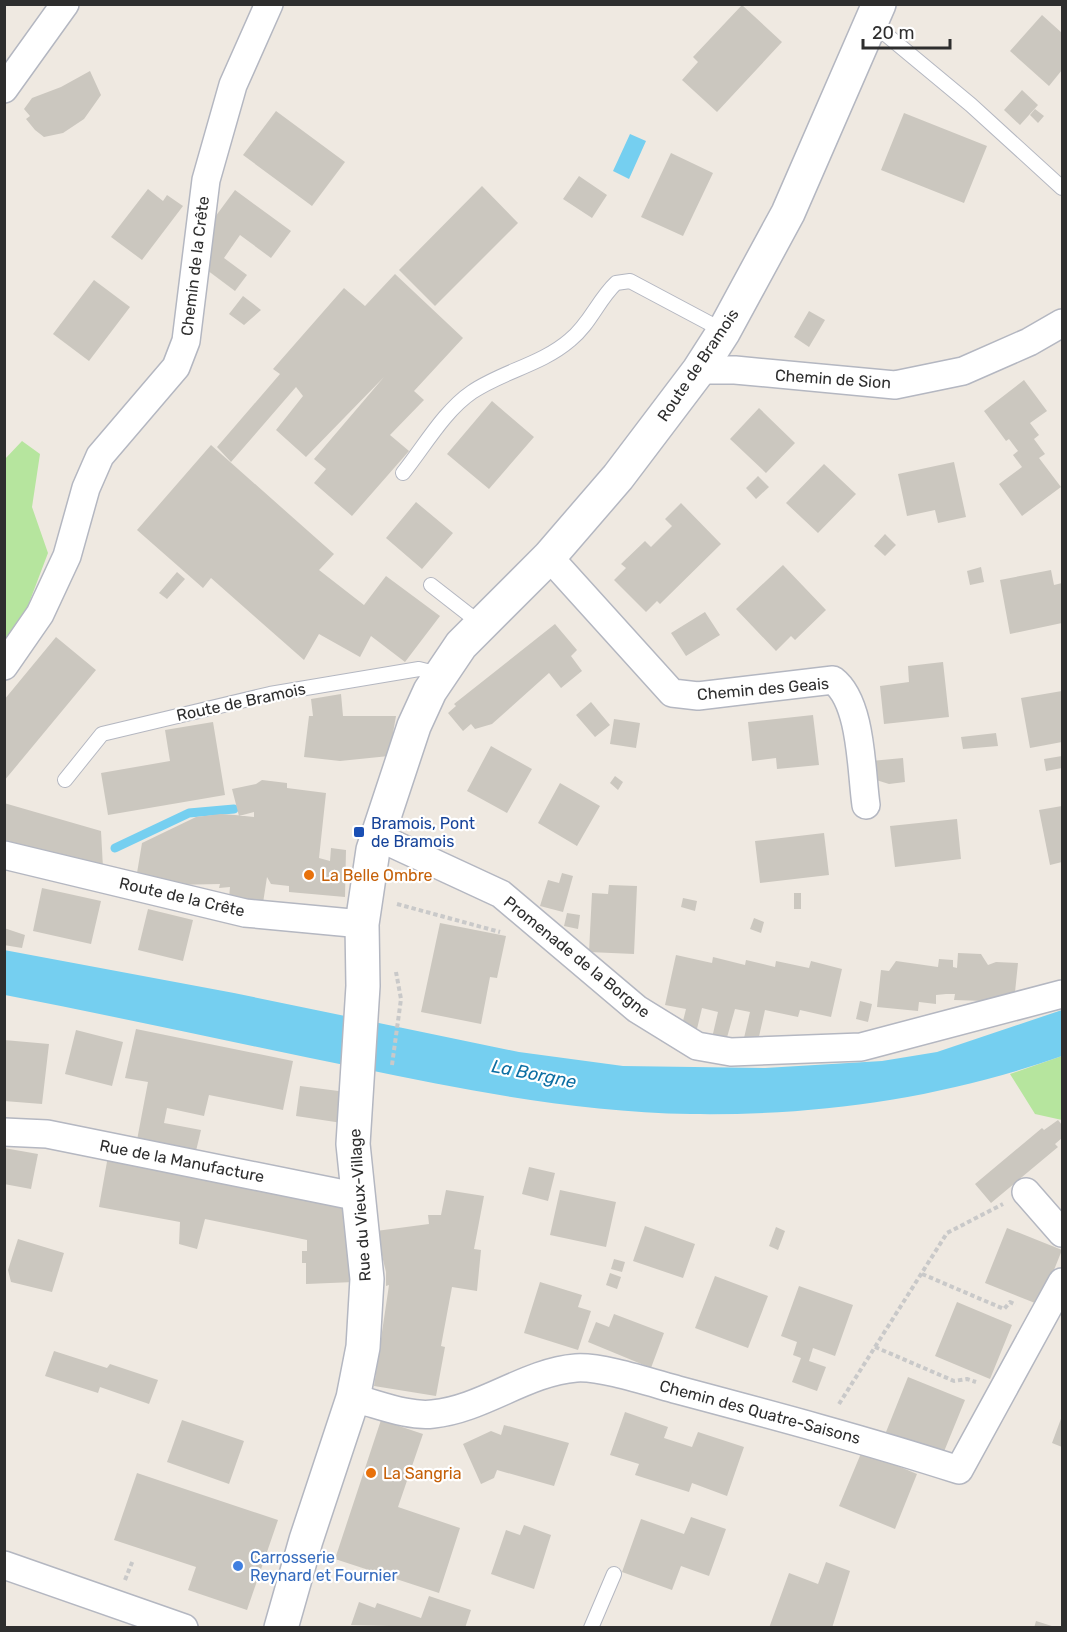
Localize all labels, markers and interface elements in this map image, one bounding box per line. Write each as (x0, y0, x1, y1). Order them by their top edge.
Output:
scale bar (863, 12, 950, 50)
text: 20 m (872, 22, 914, 44)
street label: Chemin de la Crête (177, 195, 213, 337)
street label: Route de Bramois (653, 305, 743, 425)
street label: Chemin de Sion (774, 365, 892, 393)
street label: Chemin des Geais (696, 674, 830, 704)
street label: Route de Bramois (175, 679, 307, 725)
place label: Bramois, Pont de Bramois (371, 814, 475, 851)
marker: Bramois, Pont de Bramois (352, 825, 366, 839)
place label: La Belle Ombre (321, 866, 433, 885)
marker: La Belle Ombre (302, 868, 316, 882)
street label: Route de la Crête (117, 873, 247, 921)
street label: Promenade de la Borgne (500, 892, 654, 1022)
water label: La Borgne (490, 1055, 578, 1093)
street label: Rue du Vieux-Village (345, 1128, 375, 1282)
street label: Rue de la Manufacture (98, 1136, 266, 1186)
street label: Chemin des Quatre-Saisons (657, 1376, 863, 1448)
place label: La Sangria (383, 1464, 462, 1483)
marker: La Sangria (364, 1466, 378, 1480)
place label: Carrosserie Reynard et Fournier (250, 1548, 398, 1585)
marker: Carrosserie Reynard et Fournier (231, 1559, 245, 1573)

